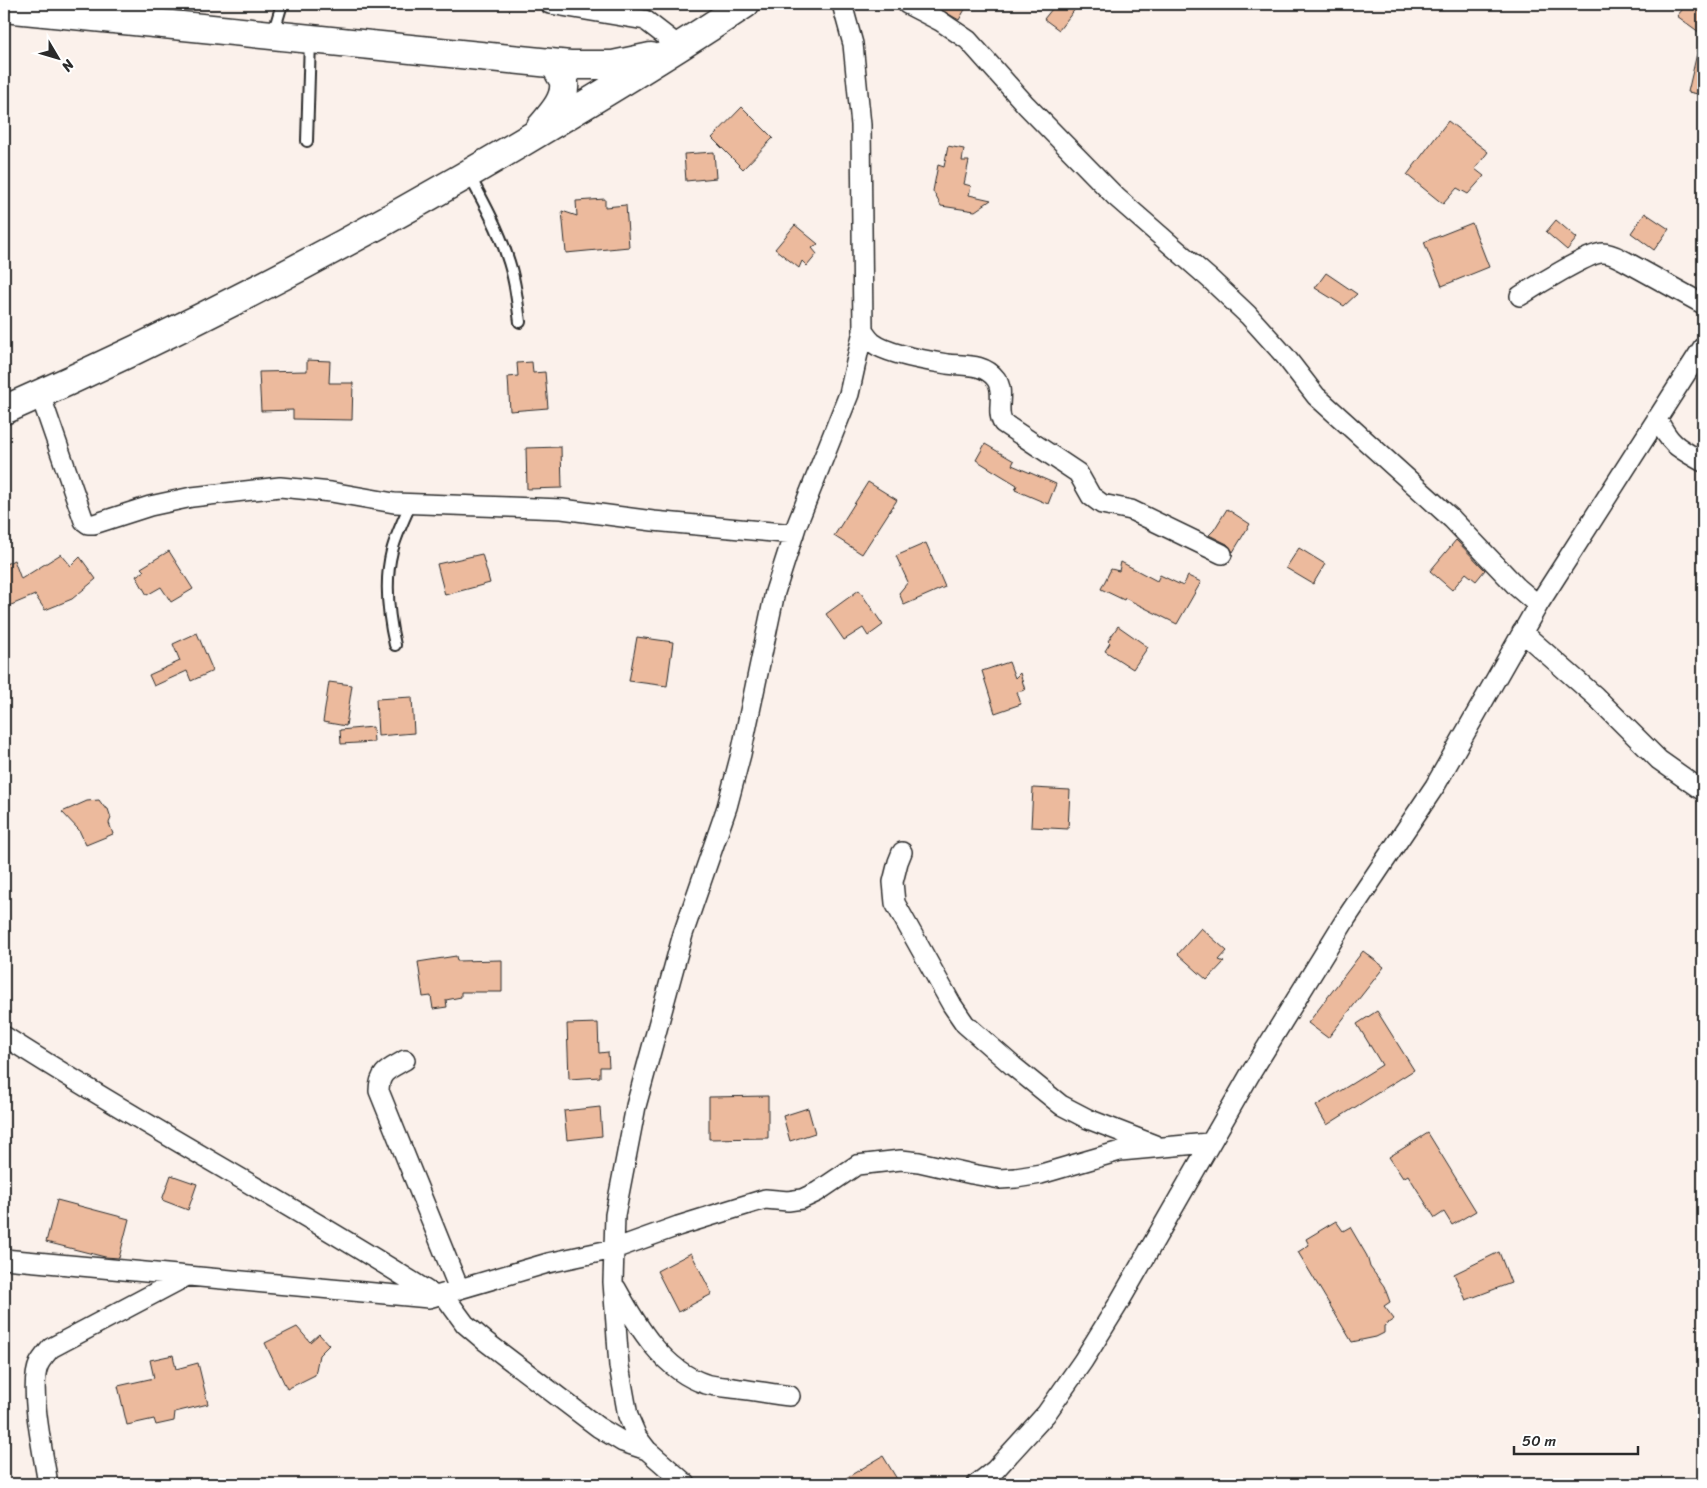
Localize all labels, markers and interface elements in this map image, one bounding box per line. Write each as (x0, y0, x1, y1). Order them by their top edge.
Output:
north arrow (32, 32, 82, 82)
text: N (55, 53, 81, 77)
scale bar (1514, 1423, 1638, 1455)
text: 50 m (1522, 1428, 1557, 1454)

